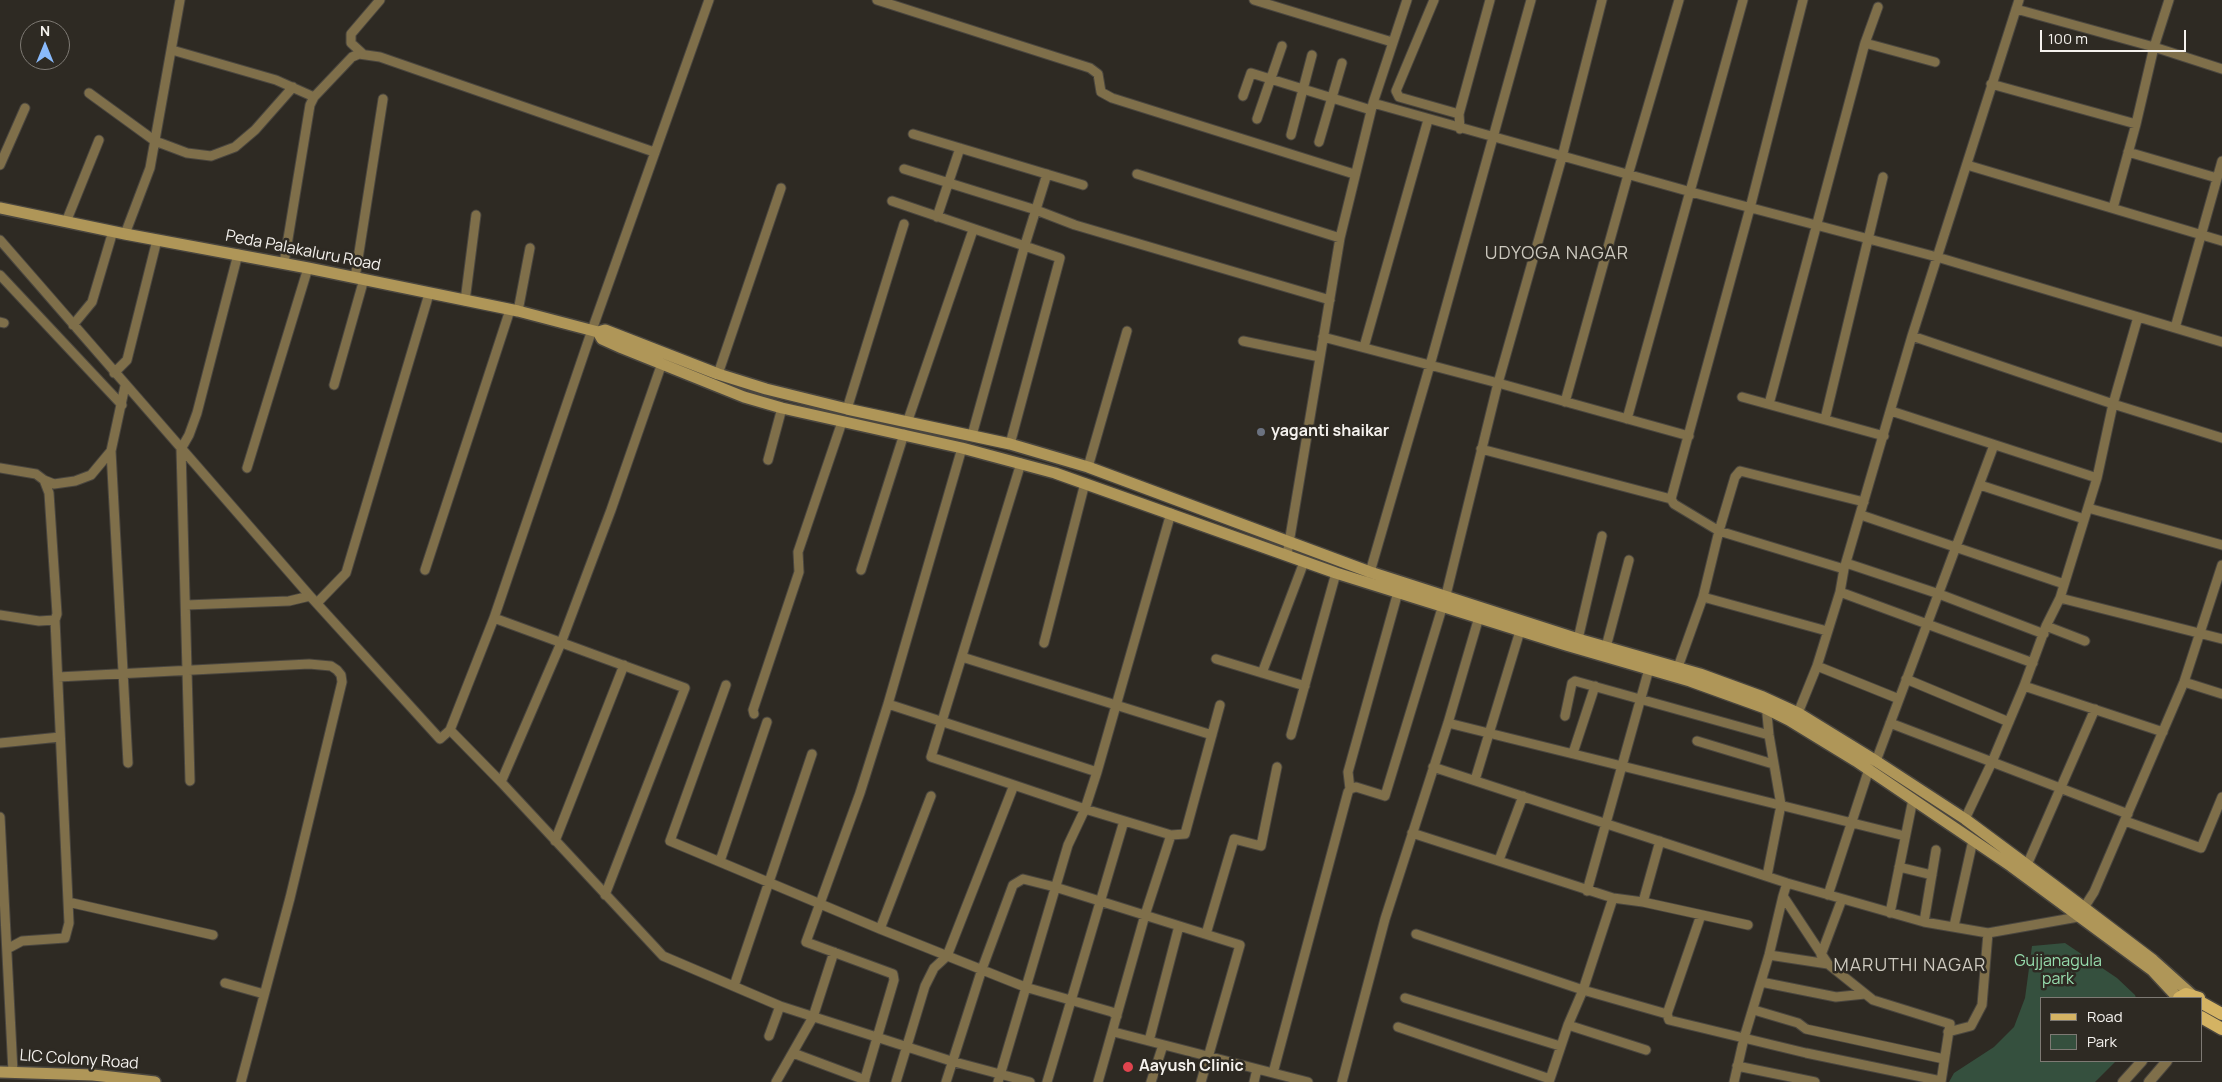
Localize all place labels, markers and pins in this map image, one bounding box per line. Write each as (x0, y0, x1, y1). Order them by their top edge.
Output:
place label: yaganti shaikar (1271, 422, 1389, 442)
marker: yaganti shaikar (1255, 426, 1267, 438)
place label: Aayush Clinic (1139, 1057, 1244, 1077)
marker: Aayush Clinic (1121, 1060, 1135, 1074)

